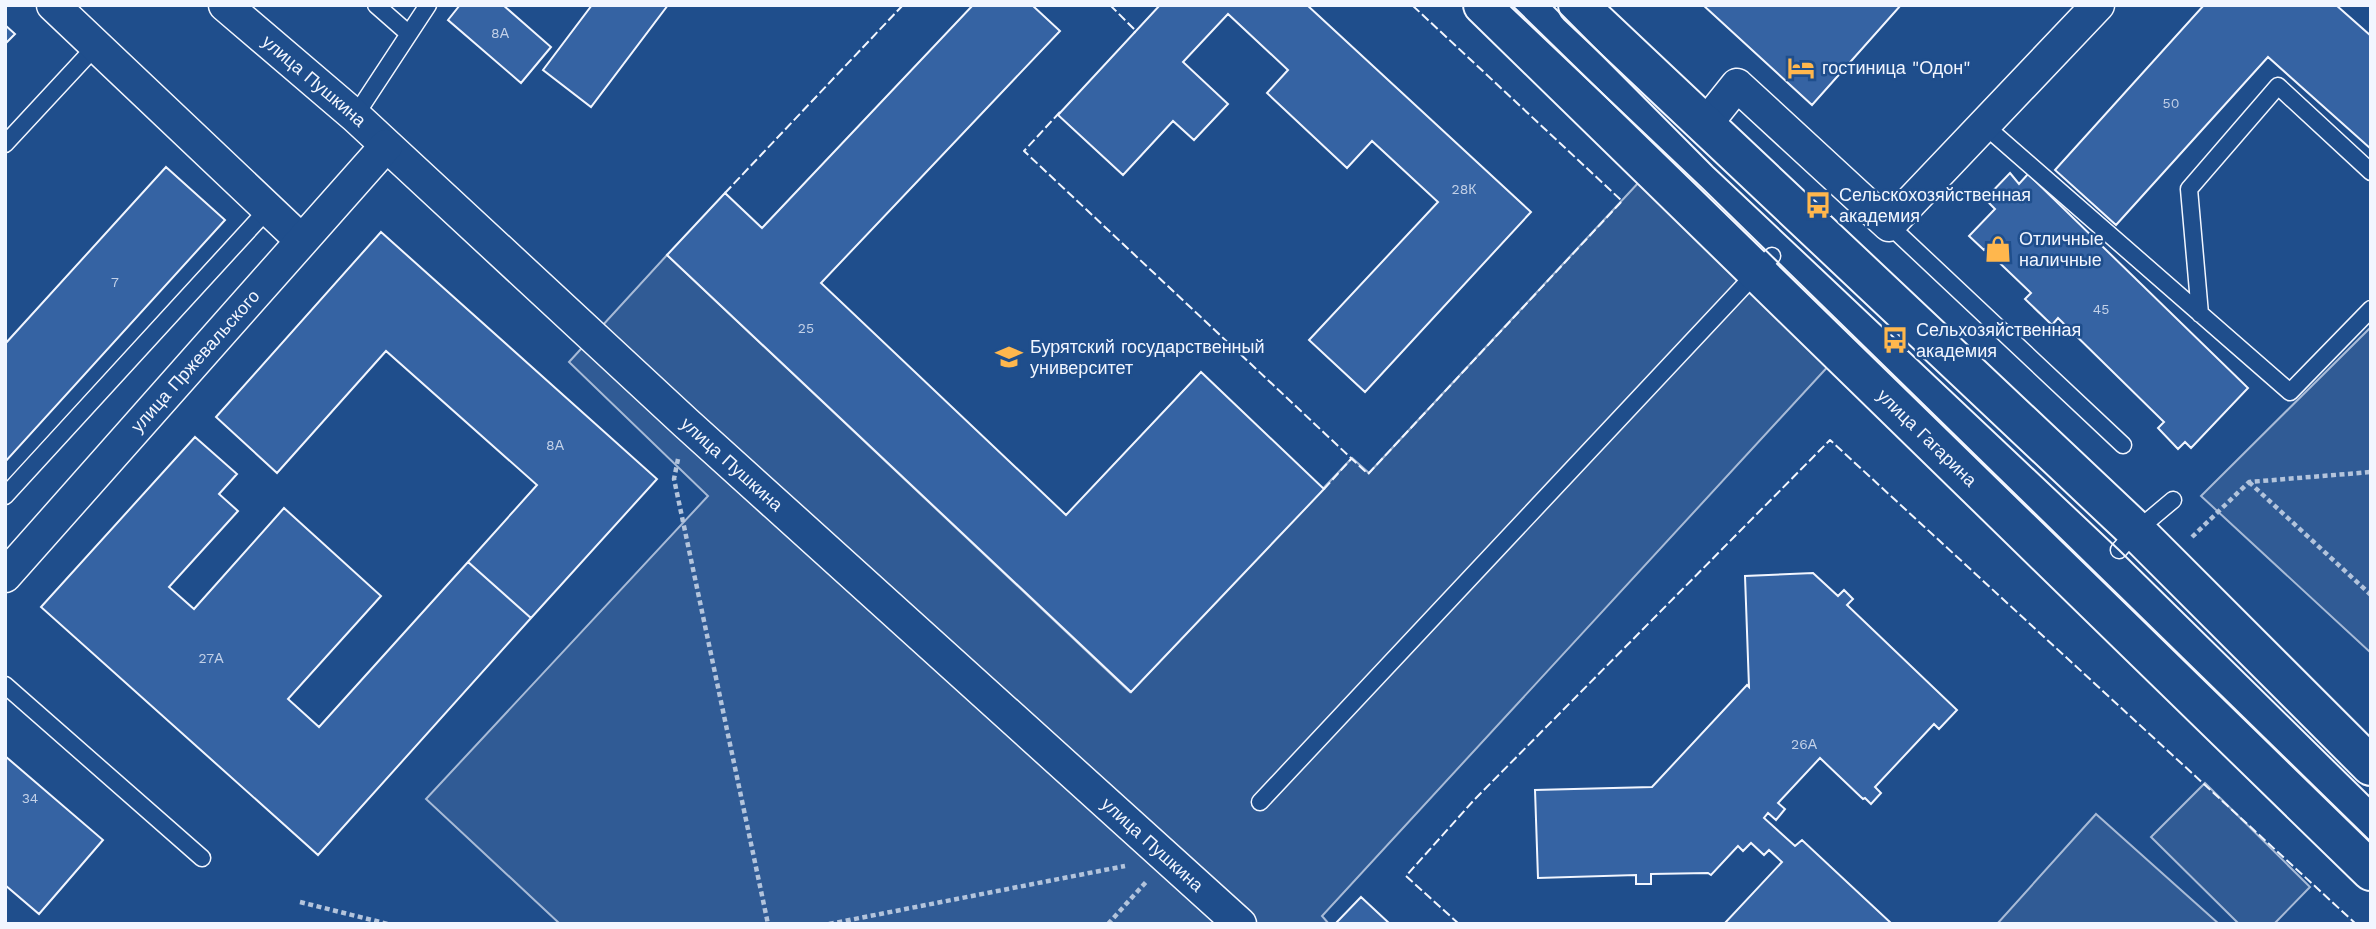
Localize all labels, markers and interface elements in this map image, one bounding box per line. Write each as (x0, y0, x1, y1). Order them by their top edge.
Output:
house number: 8А (491, 25, 510, 41)
street label: улица Пушкина (258, 30, 371, 132)
hotel icon: гостиница "Одон" (1786, 53, 1816, 83)
place label: гостиница "Одон" (1822, 57, 1971, 78)
house number: 50 (2163, 95, 2179, 111)
house number: 28К (1452, 181, 1477, 197)
place label: Сельскохозяйственная академия (1839, 184, 2031, 226)
bus stop icon: Сельскохозяйственная академия (1803, 190, 1833, 220)
place label: Отличные наличные (2019, 228, 2104, 270)
shop icon: Отличные наличные (1983, 234, 2013, 264)
house number: 7 (111, 274, 119, 290)
street label: улица Пржевальского (126, 285, 264, 436)
house number: 45 (2093, 301, 2109, 317)
place label: Сельхозяйственная академия (1916, 319, 2081, 361)
house number: 25 (798, 320, 814, 336)
bus stop icon: Сельхозяйственная академия (1880, 325, 1910, 355)
place label: Бурятский государственный университет (1030, 336, 1265, 378)
school or university icon: Бурятский государственный университет (994, 342, 1024, 372)
street label: улица Гагарина (1873, 384, 1982, 491)
street label: улица Пушкина (677, 413, 788, 516)
house number: 8А (546, 437, 565, 453)
house number: 27А (198, 650, 224, 666)
house number: 26А (1791, 736, 1818, 752)
house number: 34 (22, 790, 38, 806)
street label: улица Пушкина (1097, 793, 1209, 896)

